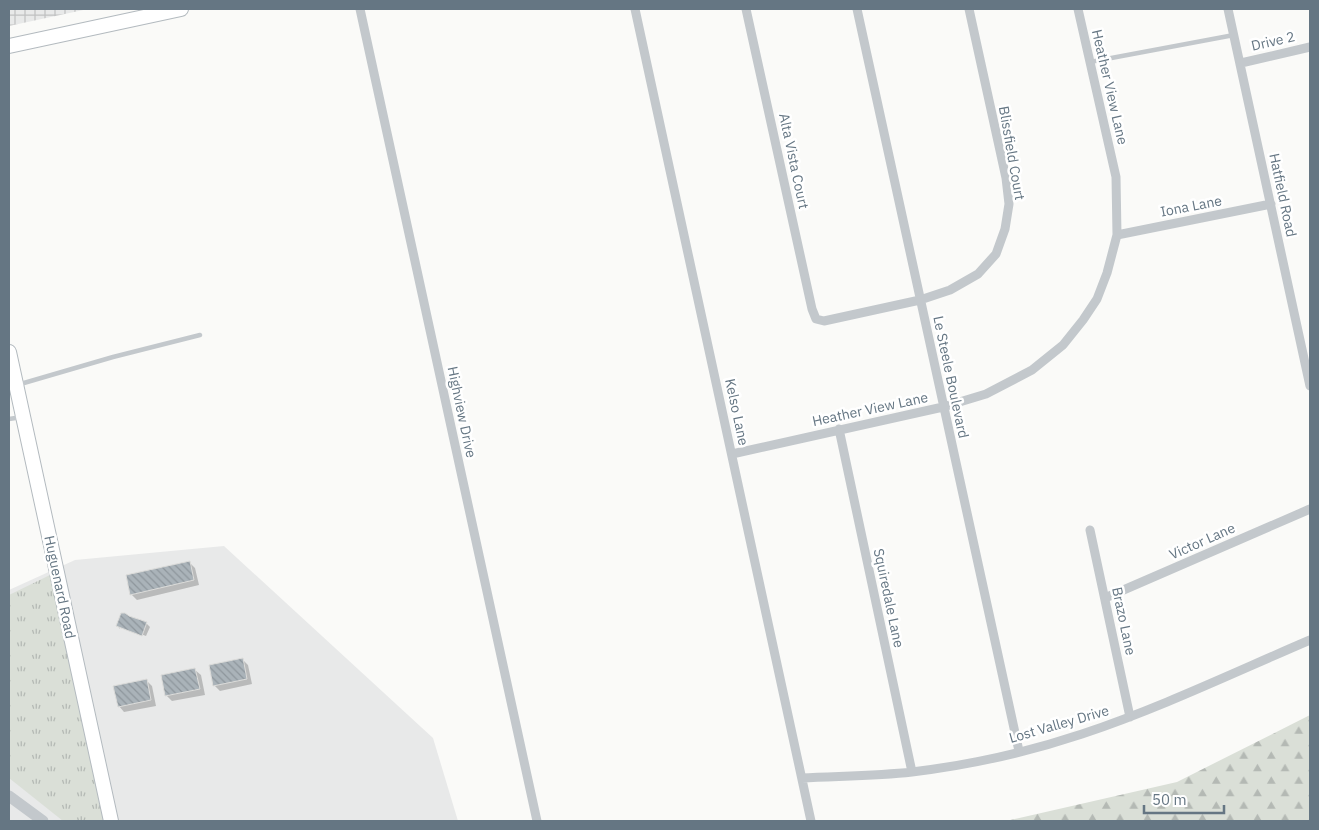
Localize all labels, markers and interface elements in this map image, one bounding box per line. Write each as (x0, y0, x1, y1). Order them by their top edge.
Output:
street label: Drive 2 (1249, 27, 1297, 55)
street label: Heather View Lane (1088, 28, 1132, 147)
street label: Blissfield Court (995, 104, 1029, 202)
street label: Alta Vista Court (775, 111, 813, 211)
street label: Hatfield Road (1265, 151, 1301, 239)
street label: Iona Lane (1159, 191, 1224, 221)
street label: Le Steele Boulevard (929, 314, 973, 440)
street label: Highview Drive (444, 365, 481, 460)
street label: Kelso Lane (721, 377, 753, 447)
street label: Heather View Lane (810, 388, 930, 430)
street label: Victor Lane (1166, 518, 1238, 564)
street label: Huguenard Road (40, 534, 80, 640)
street label: Squiredale Lane (870, 547, 908, 650)
street label: Brazo Lane (1108, 585, 1140, 657)
street label: Lost Valley Drive (1007, 701, 1111, 747)
scale bar (1144, 782, 1224, 814)
text: 50 m (1152, 790, 1187, 809)

